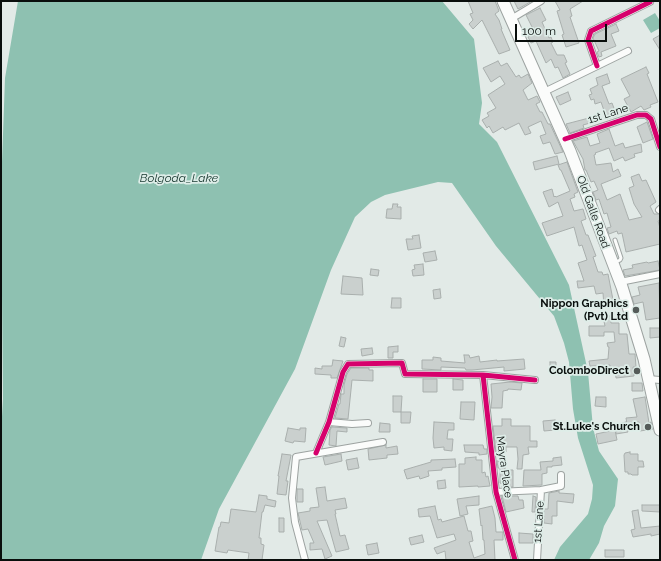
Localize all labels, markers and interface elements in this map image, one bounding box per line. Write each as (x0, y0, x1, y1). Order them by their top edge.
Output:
scale bar (517, 16, 609, 42)
text: 100 m (522, 24, 556, 38)
street label: 1st Lane (586, 101, 630, 127)
water label: Bolgoda_Lake (140, 171, 218, 185)
street label: Old Galle Road (574, 174, 612, 250)
place label: Nippon Graphics (Pvt) Ltd (540, 297, 628, 323)
marker: Nippon Graphics (Pvt) Ltd (631, 305, 641, 315)
place label: ColomboDirect (549, 364, 629, 378)
marker: ColomboDirect (632, 366, 642, 376)
place label: St.Luke's Church (553, 420, 640, 434)
marker: St.Luke's Church (643, 422, 653, 432)
street label: Mayra Place (493, 435, 515, 499)
street label: 1st Lane (531, 501, 547, 543)

